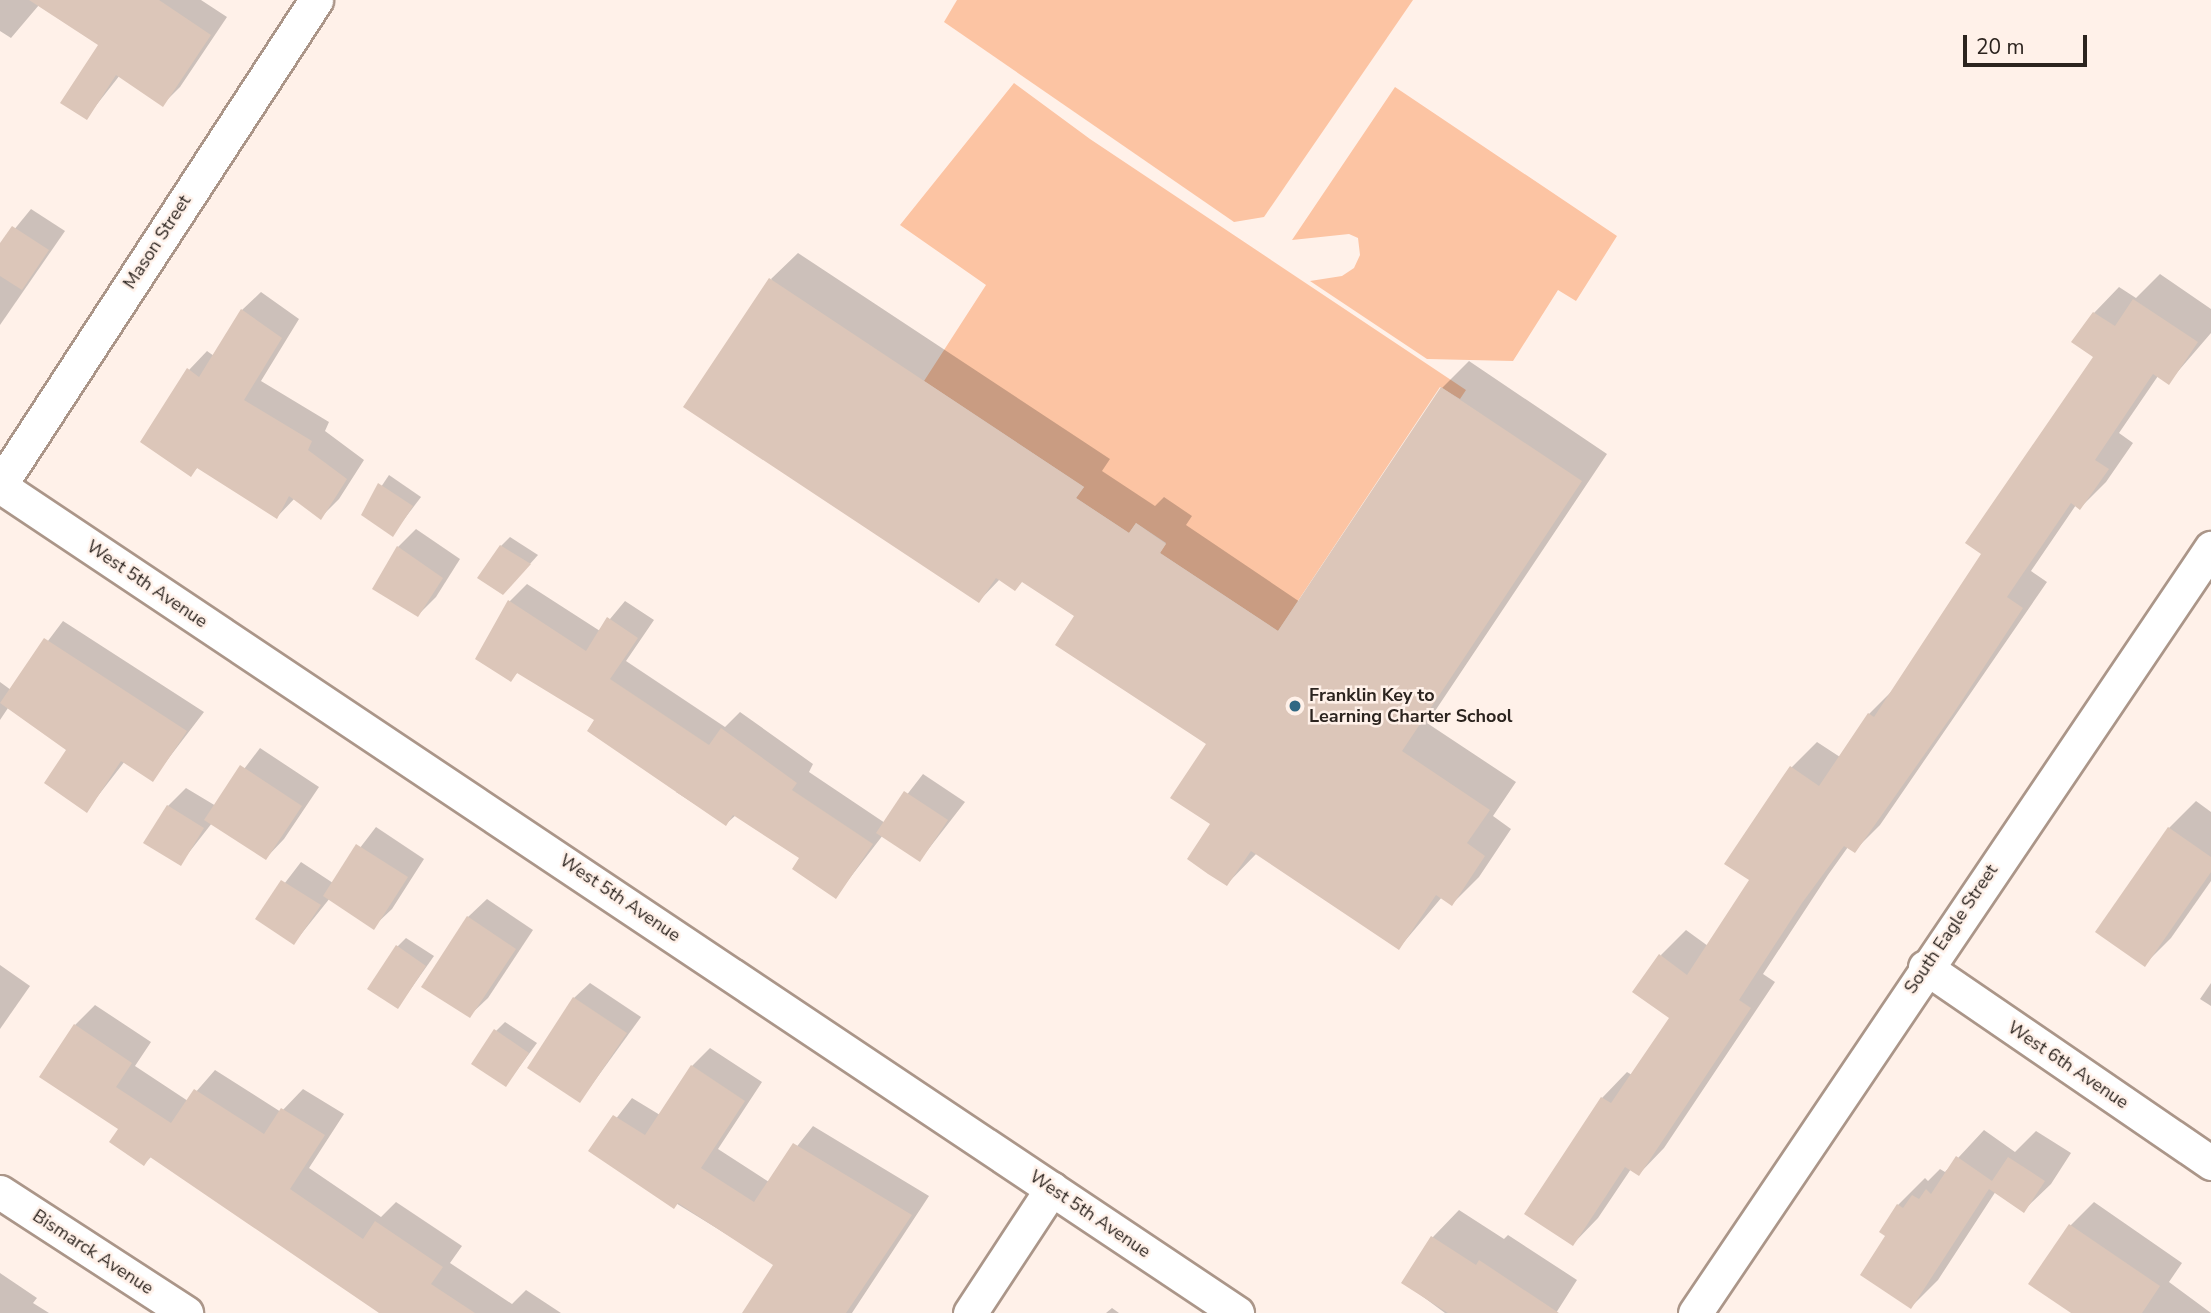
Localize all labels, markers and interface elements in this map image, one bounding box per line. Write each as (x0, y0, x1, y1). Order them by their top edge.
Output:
scale bar (1966, 21, 2090, 65)
text: 20 m (1976, 33, 2025, 61)
street label: Mason Street (119, 191, 195, 293)
street label: West 5th Avenue (82, 536, 212, 632)
place label: Franklin Key to Learning Charter School (1309, 685, 1513, 728)
marker: Franklin Key to Learning Charter School (1287, 698, 1303, 714)
street label: West 5th Avenue (555, 850, 685, 946)
street label: South Eagle Street (1900, 860, 2002, 998)
street label: West 6th Avenue (2003, 1017, 2133, 1113)
street label: West 5th Avenue (1025, 1166, 1155, 1262)
street label: Bismarck Avenue (29, 1205, 157, 1299)

